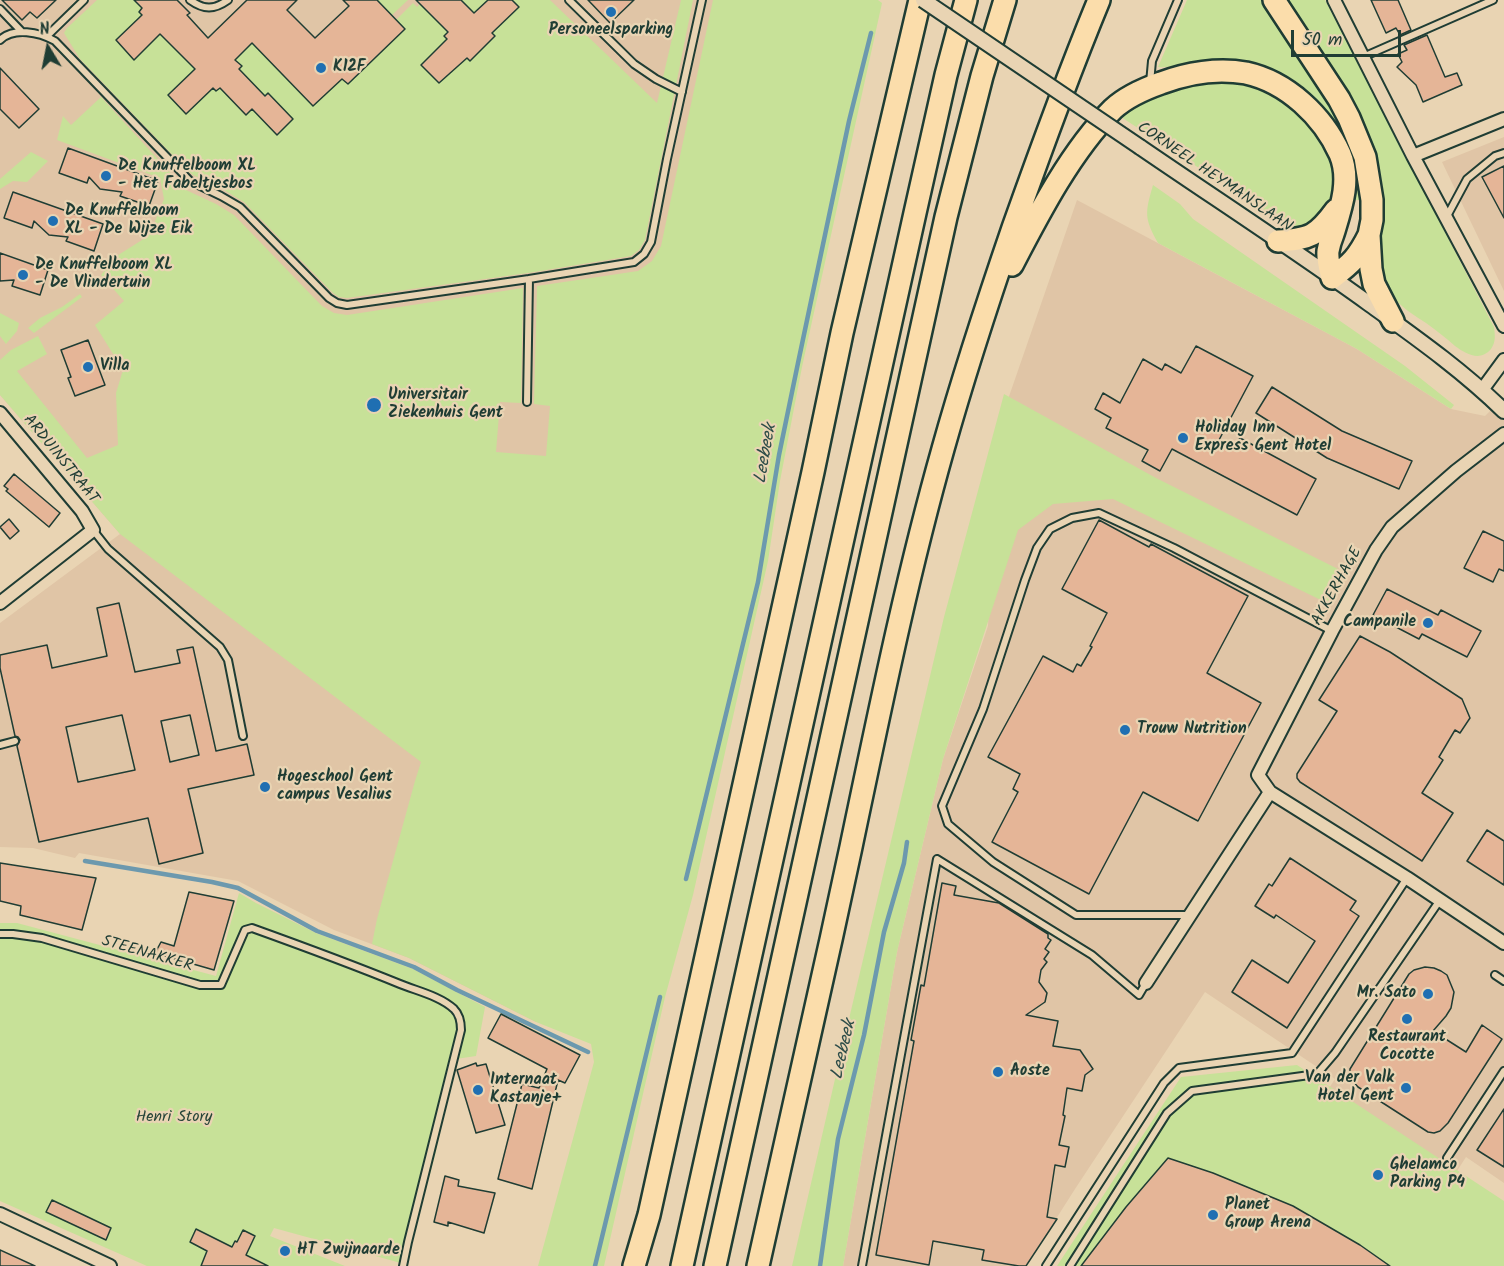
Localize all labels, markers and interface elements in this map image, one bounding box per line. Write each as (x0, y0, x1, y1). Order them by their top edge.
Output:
marker: Personeelsparking (604, 5, 618, 19)
text: N (38, 17, 52, 43)
north arrow (18, 18, 78, 78)
scale bar (1294, 18, 1404, 56)
place label: Personeelsparking (549, 21, 673, 41)
text: 50 m (1302, 26, 1342, 55)
place label: K12F (333, 58, 365, 78)
marker: K12F (314, 61, 328, 75)
street label: CORNEEL HEYMANSLAAN (1133, 119, 1295, 237)
place label: De Knuffelboom XL - Het Fabeltjesbos (118, 157, 256, 195)
marker: De Knuffelboom XL - Het Fabeltjesbos (99, 169, 113, 183)
place label: De Knuffelboom XL - De Wijze Eik (65, 202, 192, 240)
marker: De Knuffelboom XL - De Wijze Eik (46, 214, 60, 228)
place label: De Knuffelboom XL - De Vlindertuin (35, 256, 173, 294)
marker: De Knuffelboom XL - De Vlindertuin (16, 268, 30, 282)
place label: Villa (100, 357, 129, 377)
marker: Villa (81, 360, 95, 374)
place label: Universitair Ziekenhuis Gent (388, 386, 503, 424)
marker: Universitair Ziekenhuis Gent (365, 396, 383, 414)
street label: ARDUINSTRAAT (18, 412, 102, 508)
place label: Holiday Inn Express Gent Hotel (1195, 419, 1331, 457)
water label: Leebeek (751, 423, 783, 485)
marker: Holiday Inn Express Gent Hotel (1176, 431, 1190, 445)
street label: AKKERHAGE (1309, 544, 1367, 630)
place label: Campanile (1343, 613, 1416, 633)
marker: Campanile (1421, 616, 1435, 630)
place label: Trouw Nutrition (1137, 720, 1247, 740)
marker: Trouw Nutrition (1118, 723, 1132, 737)
place label: Hogeschool Gent campus Vesalius (277, 768, 393, 806)
marker: Hogeschool Gent campus Vesalius (258, 780, 272, 794)
street label: STEENAKKER (99, 933, 195, 977)
place label: Mr. Sato (1357, 984, 1416, 1004)
marker: Mr. Sato (1421, 987, 1435, 1001)
marker: Restaurant Cocotte (1400, 1012, 1414, 1026)
water label: Leebeek (828, 1018, 862, 1082)
place label: Restaurant Cocotte (1368, 1028, 1446, 1066)
place label: Aoste (1010, 1062, 1050, 1082)
marker: Aoste (991, 1065, 1005, 1079)
place label: Van der Valk Hotel Gent (1305, 1069, 1394, 1107)
place label: Internaat Kastanje+ (490, 1071, 561, 1109)
marker: Van der Valk Hotel Gent (1399, 1081, 1413, 1095)
marker: Internaat Kastanje+ (471, 1083, 485, 1097)
park label: Henri Story (136, 1108, 212, 1128)
place label: Ghelamco Parking P4 (1390, 1156, 1465, 1194)
marker: Ghelamco Parking P4 (1371, 1168, 1385, 1182)
place label: Planet Group Arena (1225, 1196, 1311, 1234)
marker: Planet Group Arena (1206, 1208, 1220, 1222)
place label: HT Zwijnaarde (297, 1241, 400, 1261)
marker: HT Zwijnaarde (278, 1244, 292, 1258)

